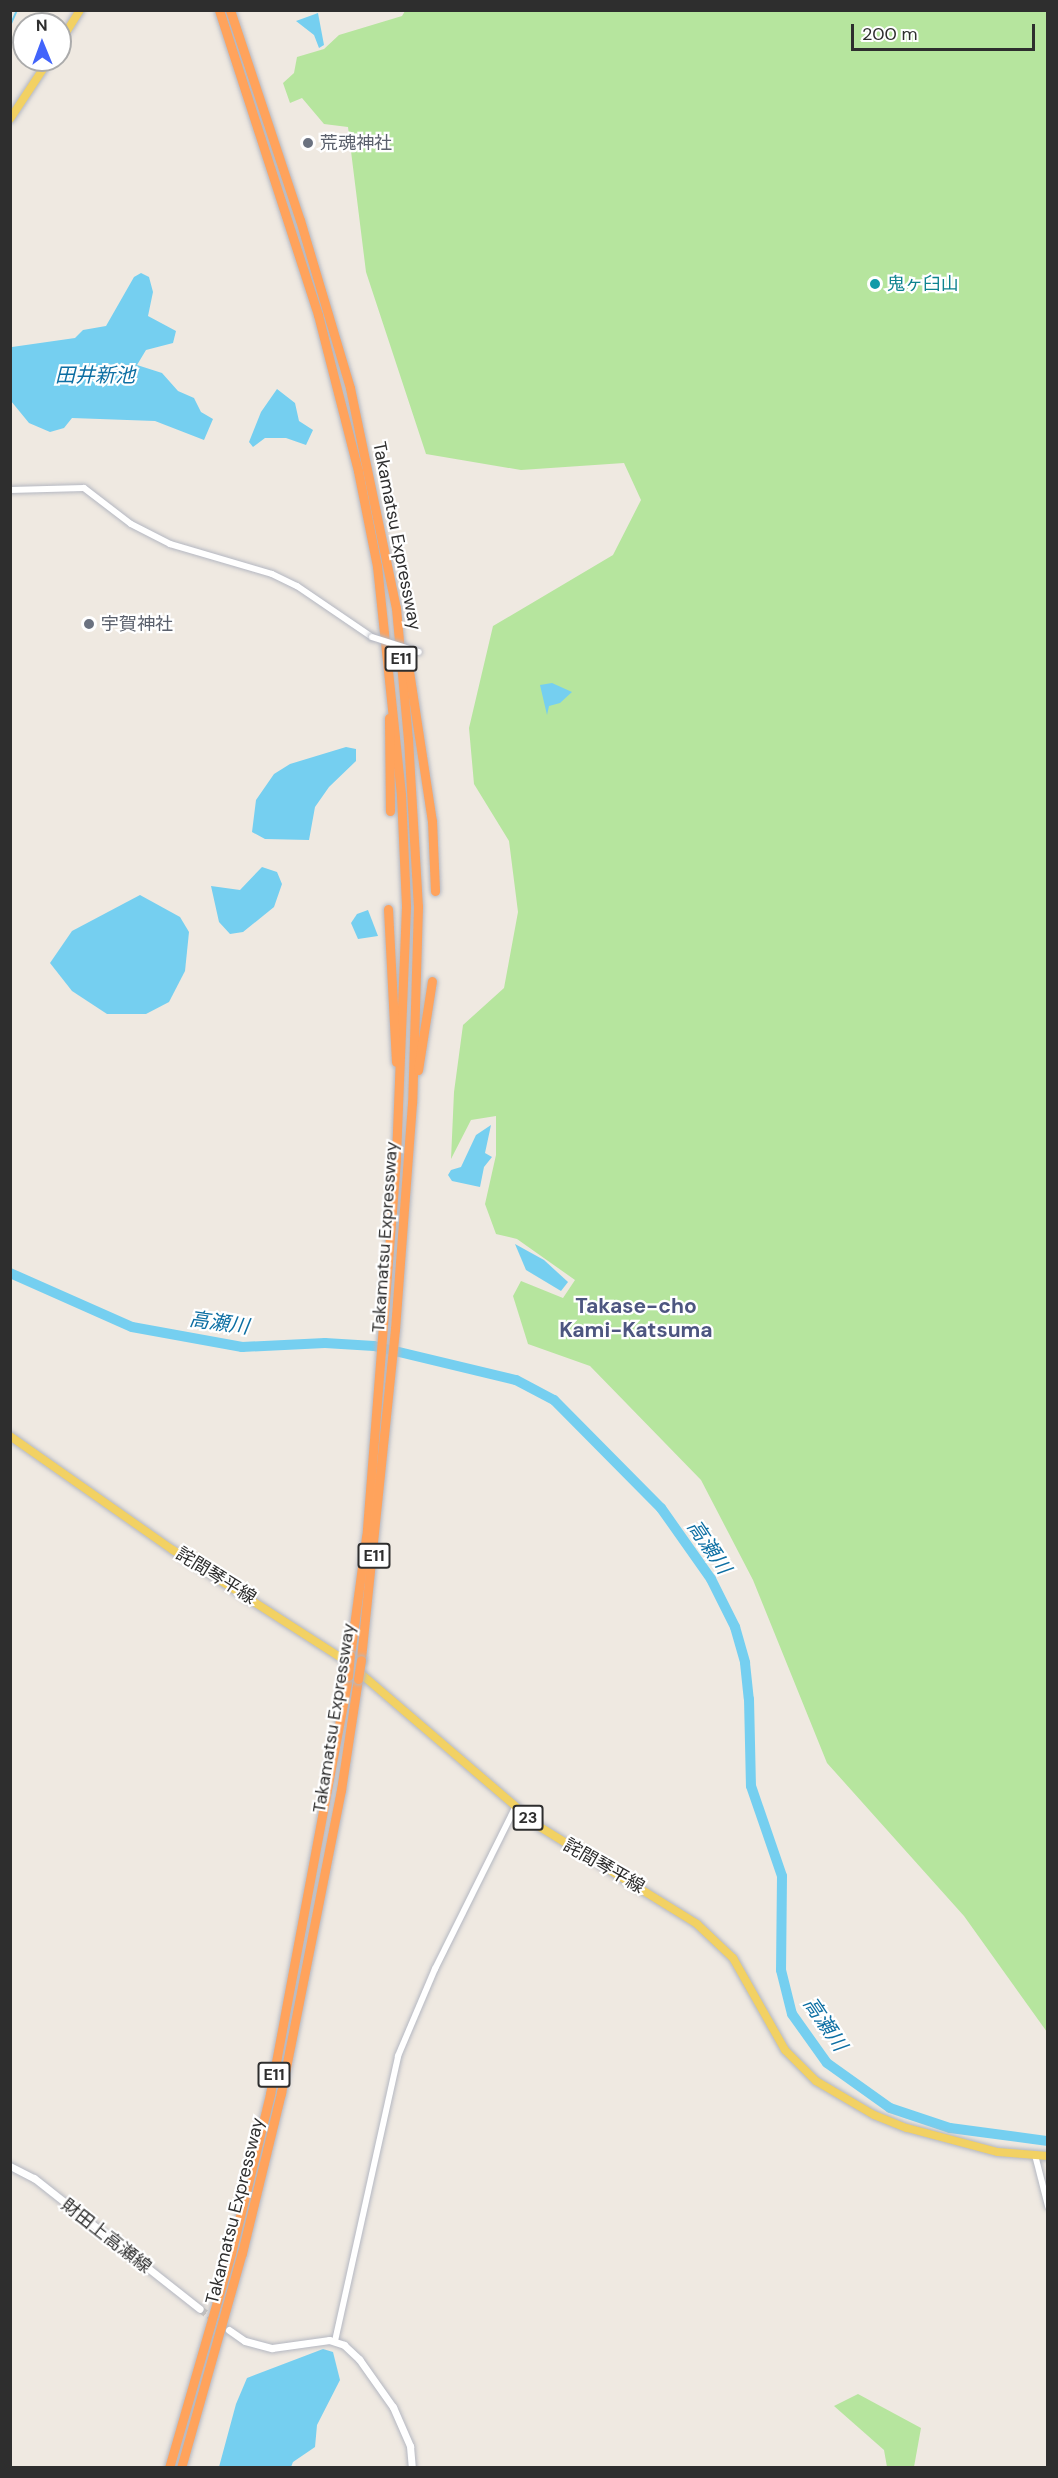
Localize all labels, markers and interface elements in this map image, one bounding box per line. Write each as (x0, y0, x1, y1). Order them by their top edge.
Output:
north arrow (12, 12, 72, 72)
scale bar (854, 12, 1038, 50)
text: N (36, 15, 48, 36)
text: 200 m (862, 22, 918, 46)
place label: 荒魂神社 (320, 132, 392, 154)
marker: 荒魂神社 (301, 136, 315, 150)
place label: 鬼ヶ臼山 (887, 273, 959, 295)
marker: 鬼ヶ臼山 (868, 277, 882, 291)
water label: 田井新池 (55, 363, 135, 387)
street label: Takamatsu Expressway (368, 440, 426, 632)
place label: 宇賀神社 (101, 613, 173, 635)
marker: 宇賀神社 (82, 617, 96, 631)
road number: E11 (384, 646, 418, 672)
street label: Takamatsu Expressway (368, 1141, 402, 1333)
district label: Takase-cho Kami-Katsuma (559, 1293, 713, 1343)
water label: 高瀬川 (188, 1307, 250, 1339)
water label: 高瀬川 (682, 1515, 736, 1579)
street label: 詫間琴平線 (172, 1543, 260, 1609)
road number: E11 (358, 1543, 391, 1569)
street label: Takamatsu Expressway (308, 1622, 360, 1814)
road number: 23 (512, 1805, 544, 1831)
street label: 詫間琴平線 (560, 1834, 648, 1898)
water label: 高瀬川 (798, 1992, 852, 2056)
road number: E11 (258, 2062, 290, 2088)
street label: Takamatsu Expressway (201, 2115, 269, 2307)
street label: 財田上高瀬線 (57, 2194, 155, 2278)

